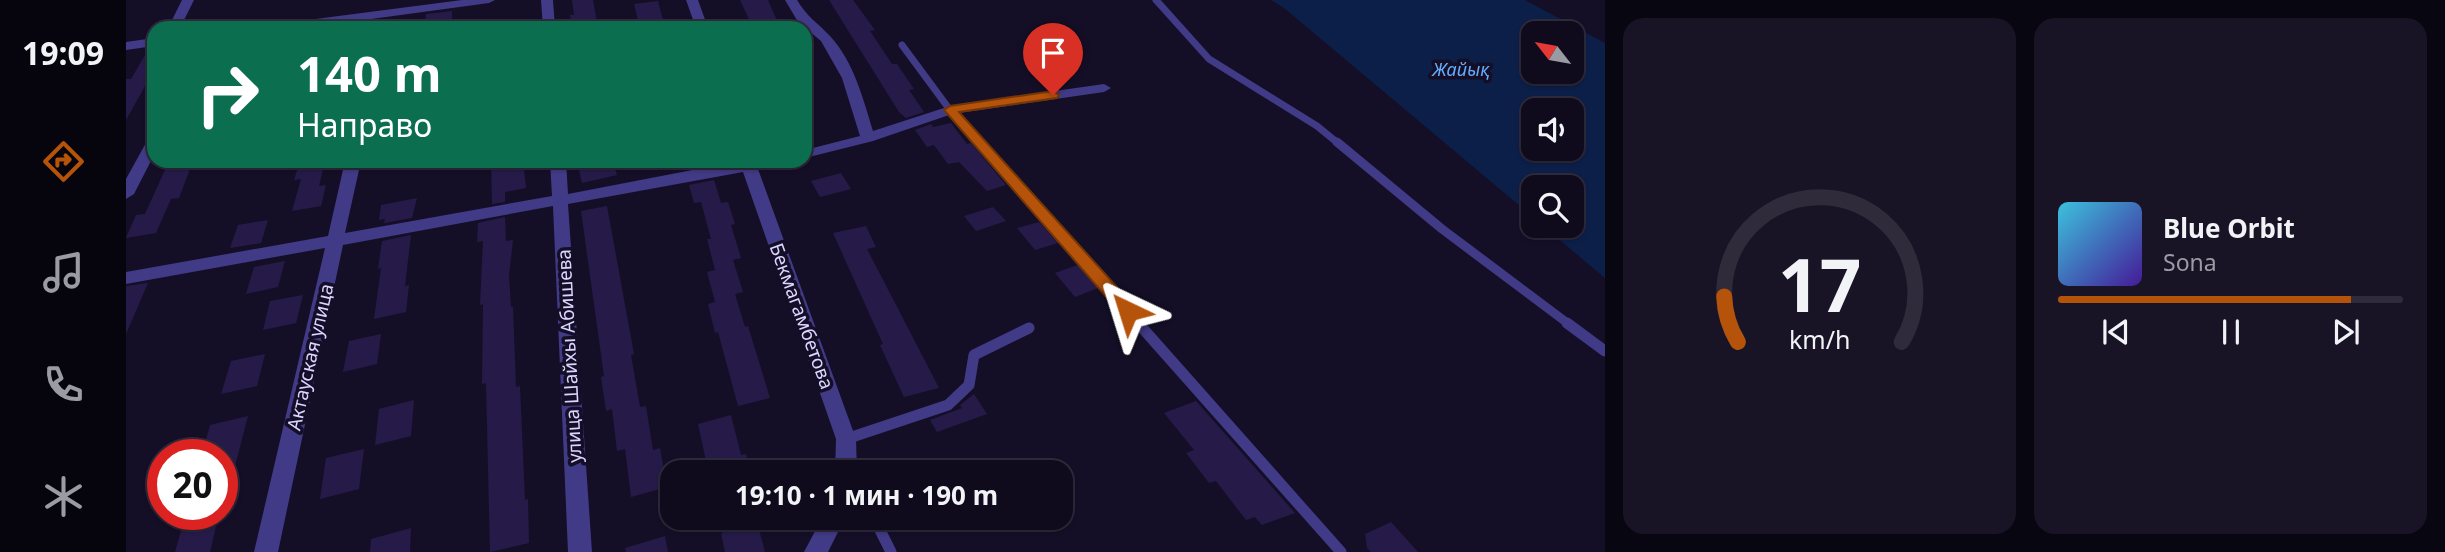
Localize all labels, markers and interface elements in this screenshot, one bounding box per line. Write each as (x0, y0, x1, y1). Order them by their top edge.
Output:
north arrow (1521, 21, 1584, 84)
map controls (1521, 21, 1584, 238)
pin (1023, 23, 1083, 95)
text: 19:09 (22, 31, 104, 74)
icon: arrive (1034, 34, 1072, 72)
text: 140 m (297, 40, 442, 106)
icon: right (182, 49, 273, 140)
water label: Жайық (1431, 57, 1490, 81)
button: sound (1521, 98, 1584, 161)
text: Направо (297, 103, 432, 146)
icon: directions (39, 137, 88, 186)
button: search (1521, 175, 1584, 238)
text: Blue Orbit (2163, 210, 2295, 246)
text: 17 (1778, 234, 1861, 333)
street label: Бекмагамбетова (763, 239, 841, 393)
text: Sona (2163, 246, 2217, 278)
icon: music (39, 248, 88, 297)
street label: улица Шайхы Абишева (550, 249, 588, 463)
position arrow (1091, 274, 1165, 348)
street label: Актауская улица (280, 281, 340, 433)
icon: previous (2097, 313, 2135, 351)
icon: pause (2212, 313, 2250, 351)
icon: next (2327, 313, 2365, 351)
text: km/h (1789, 322, 1850, 356)
icon: phone (39, 360, 88, 409)
speed limit sign: 20 (147, 439, 238, 530)
icon: climate (39, 472, 88, 521)
text: 19:10 · 1 мин · 190 m (735, 477, 998, 513)

